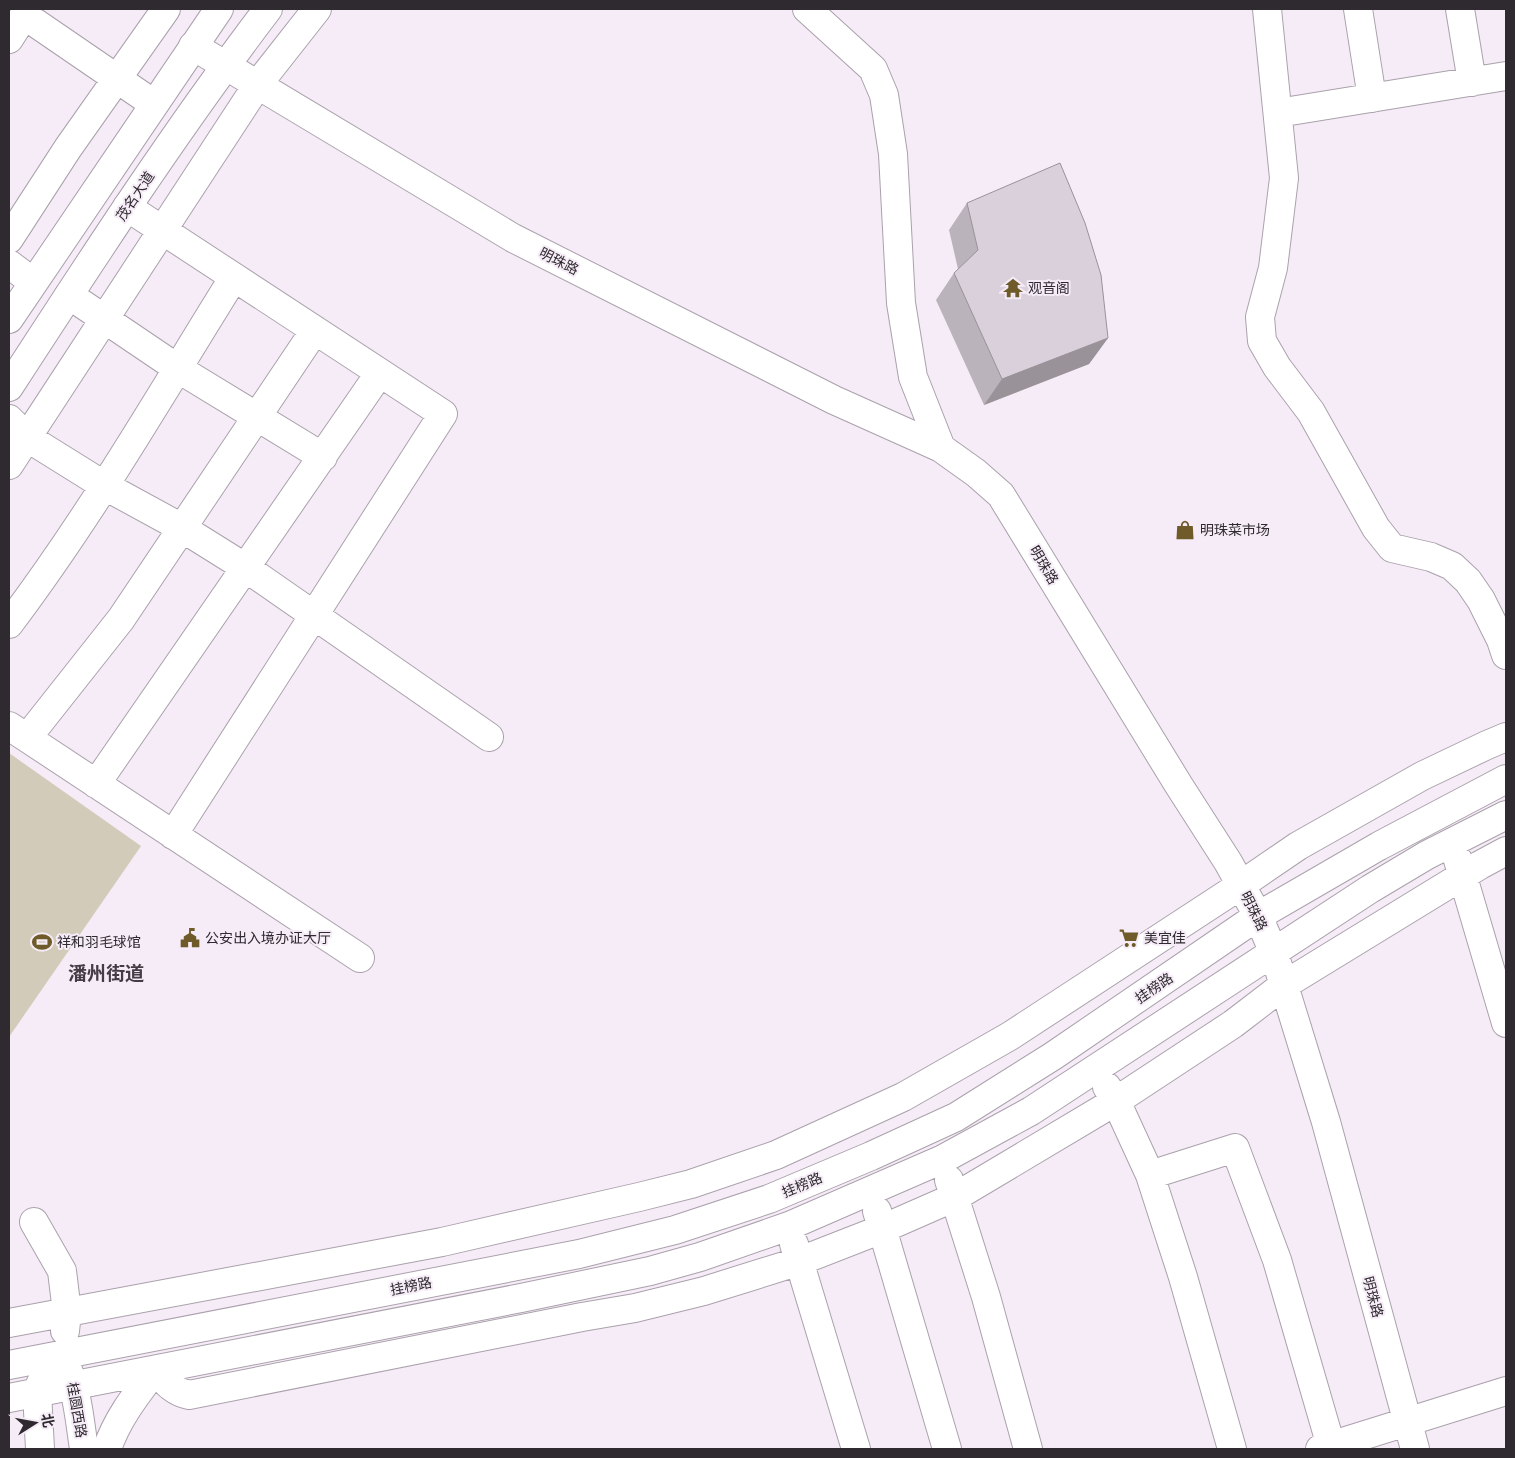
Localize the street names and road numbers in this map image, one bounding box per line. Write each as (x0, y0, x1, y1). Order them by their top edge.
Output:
street label: 茂名大道 (112, 168, 157, 224)
street label: 明珠路 (537, 243, 582, 278)
street label: 明珠路 (1026, 542, 1063, 587)
street label: 明珠路 (1237, 888, 1272, 933)
street label: 挂榜路 (1132, 969, 1176, 1006)
street label: 挂榜路 (779, 1169, 824, 1201)
street label: 挂榜路 (389, 1273, 433, 1298)
street label: 明珠路 (1360, 1274, 1387, 1319)
street label: 桂圆西路 (64, 1381, 91, 1439)

